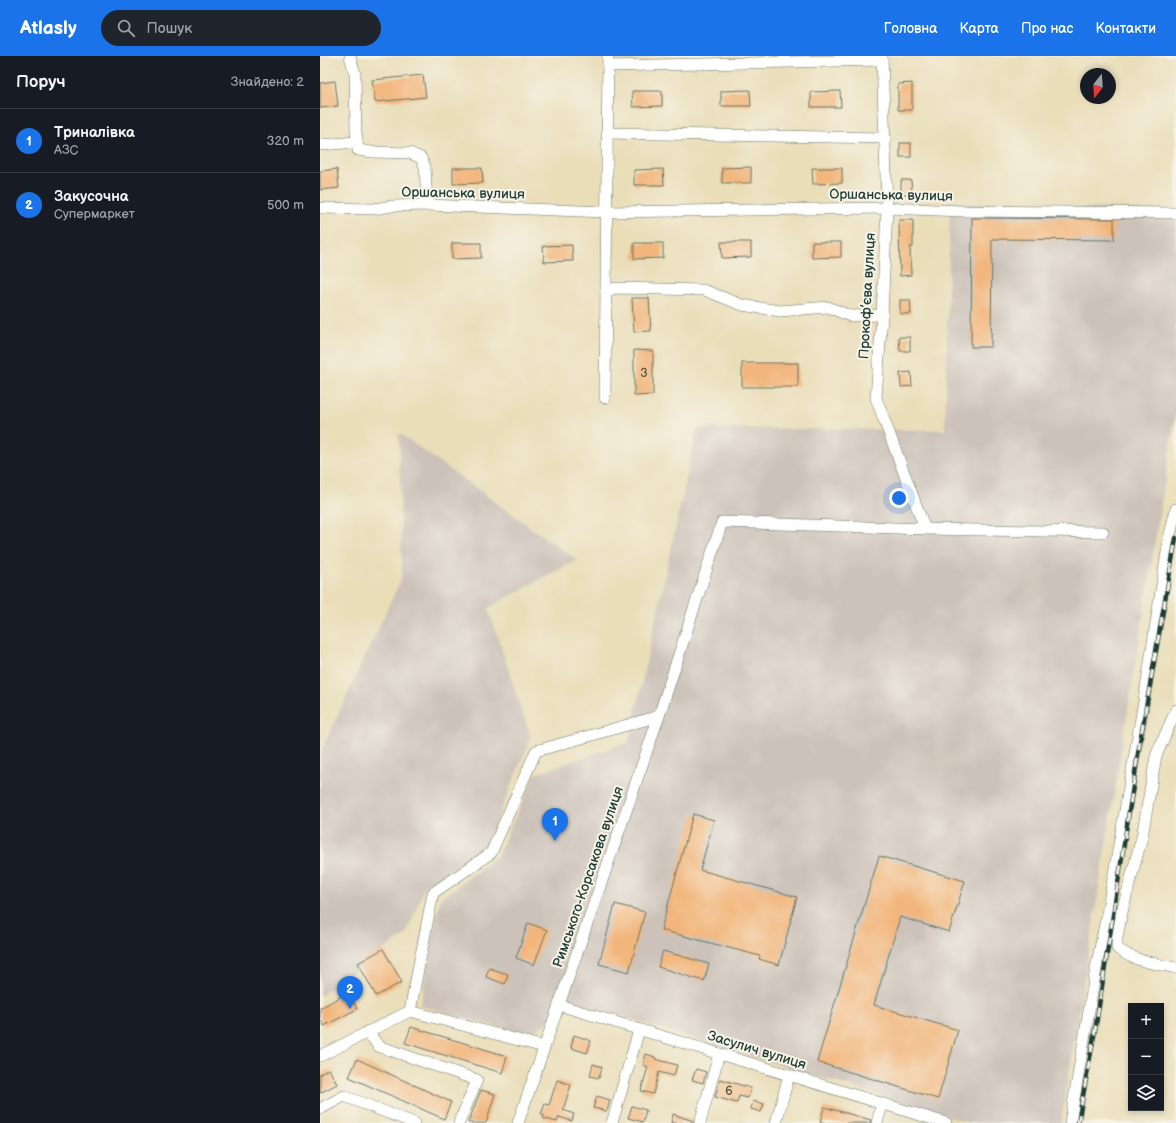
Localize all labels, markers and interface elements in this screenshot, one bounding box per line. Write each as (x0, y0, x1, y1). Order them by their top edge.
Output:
search box (101, 10, 381, 46)
text: Atlasly (20, 17, 77, 40)
icon: search (115, 17, 137, 39)
text: Пошук (147, 19, 192, 38)
text: Головна (884, 20, 937, 37)
text: Карта (959, 20, 999, 37)
text: Про нас (1021, 20, 1073, 37)
text: Контакти (1095, 20, 1156, 37)
north arrow (1080, 68, 1116, 104)
text: Поруч (16, 72, 66, 92)
text: Знайдено: 2 (231, 74, 304, 90)
text: Триналівка (54, 123, 135, 142)
text: 1 (26, 133, 32, 149)
text: 320 m (266, 133, 304, 149)
text: АЗС (54, 142, 78, 158)
street label: Оршанська вулиця (401, 183, 525, 203)
street label: Оршанська вулиця (829, 185, 953, 205)
text: Закусочна (54, 187, 129, 206)
text: 2 (25, 197, 33, 213)
text: 500 m (267, 197, 304, 213)
text: Супермаркет (54, 206, 135, 222)
street label: Прокоф’єва вулиця (855, 232, 879, 360)
house number: 3 (640, 366, 648, 381)
your location (889, 488, 909, 508)
street label: Римського-Корсакова вулиця (549, 784, 627, 970)
pin: 1 (542, 808, 568, 841)
pin: 2 (337, 976, 363, 1009)
map controls (1128, 1003, 1164, 1111)
button: + (1128, 1003, 1164, 1039)
street label: Засулич вулиця (706, 1027, 809, 1073)
button: − (1128, 1039, 1164, 1075)
button: layers (1128, 1075, 1164, 1111)
house number: 6 (725, 1084, 733, 1099)

